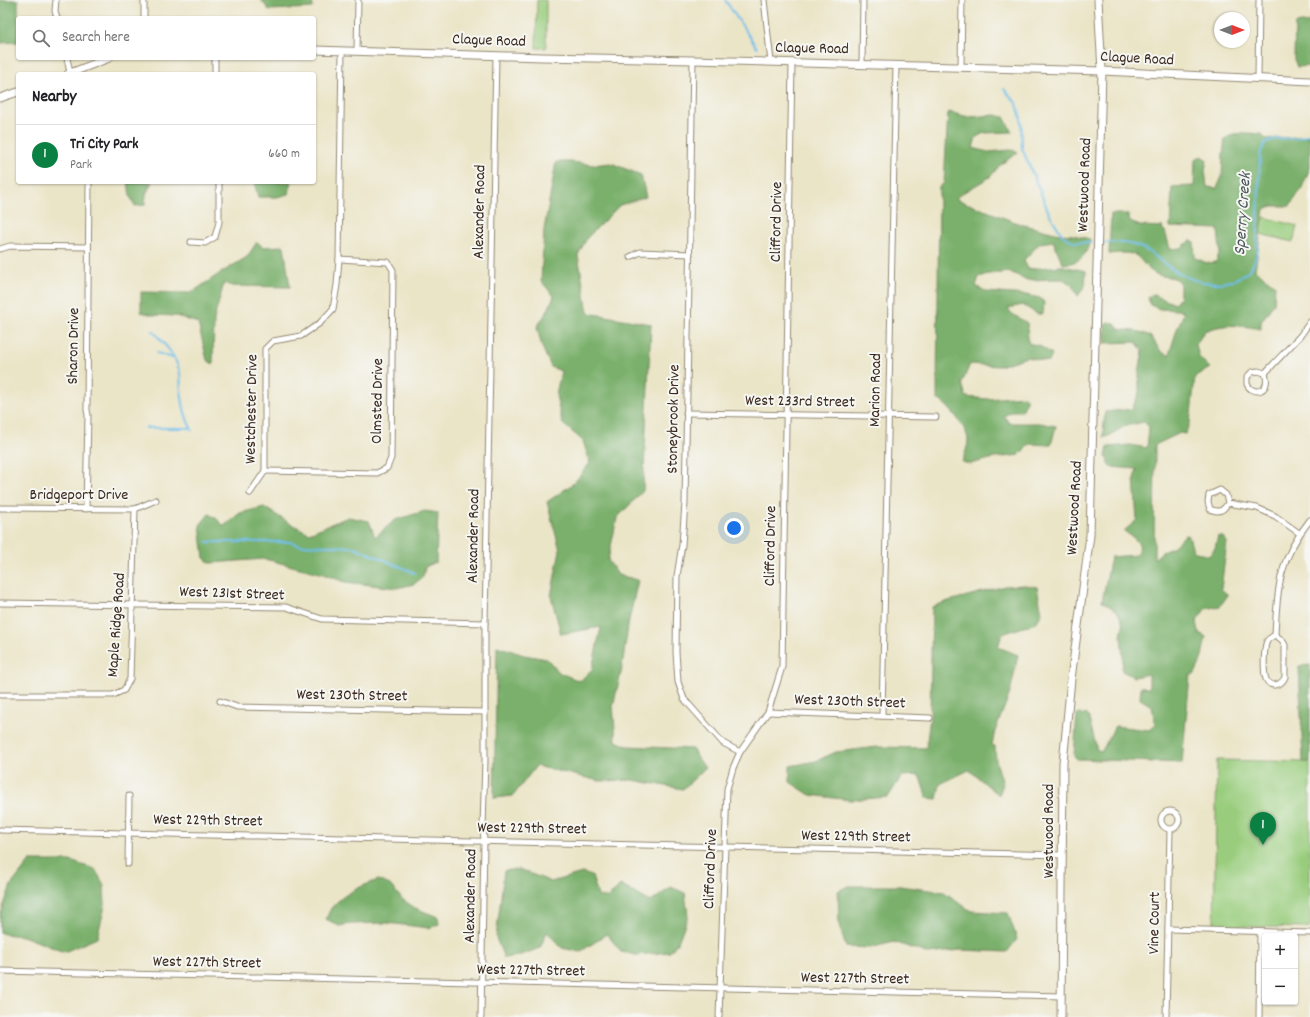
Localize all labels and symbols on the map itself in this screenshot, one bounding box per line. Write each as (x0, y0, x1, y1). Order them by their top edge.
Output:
north arrow (1214, 12, 1250, 48)
street label: Clague Road (452, 28, 526, 54)
street label: Clague Road (775, 37, 849, 61)
street label: Clague Road (1100, 46, 1174, 72)
street label: Westwood Road (1072, 137, 1098, 233)
street label: Alexander Road (468, 165, 492, 259)
water label: Sperry Creek (1229, 170, 1259, 256)
street label: Clifford Drive (765, 182, 789, 262)
street label: Sharon Drive (62, 307, 86, 385)
street label: Marion Road (864, 353, 888, 427)
street label: Westchester Drive (240, 354, 264, 464)
street label: Olmsted Drive (366, 358, 390, 444)
street label: Stoneybrook Drive (662, 364, 686, 474)
street label: West 233rd Street (745, 390, 855, 414)
street label: Westwood Road (1061, 460, 1089, 556)
street label: Bridgeport Drive (30, 484, 128, 507)
street label: Alexander Road (462, 489, 486, 583)
street label: Clifford Drive (759, 506, 783, 586)
your location (724, 518, 744, 538)
street label: Maple Ridge Road (102, 572, 132, 678)
street label: West 231st Street (179, 581, 285, 607)
street label: West 230th Street (296, 684, 408, 708)
street label: West 230th Street (794, 689, 906, 715)
street label: Westwood Road (1038, 784, 1061, 878)
street label: West 229th Street (153, 809, 263, 833)
pin: 1 (1250, 812, 1276, 845)
street label: West 229th Street (477, 817, 587, 841)
street label: West 229th Street (801, 825, 911, 849)
street label: Clifford Drive (698, 828, 724, 910)
street label: Alexander Road (459, 849, 483, 943)
street label: Vine Court (1143, 891, 1167, 954)
street label: West 227th Street (153, 951, 261, 975)
street label: West 227th Street (477, 959, 585, 983)
street label: West 227th Street (801, 967, 909, 991)

